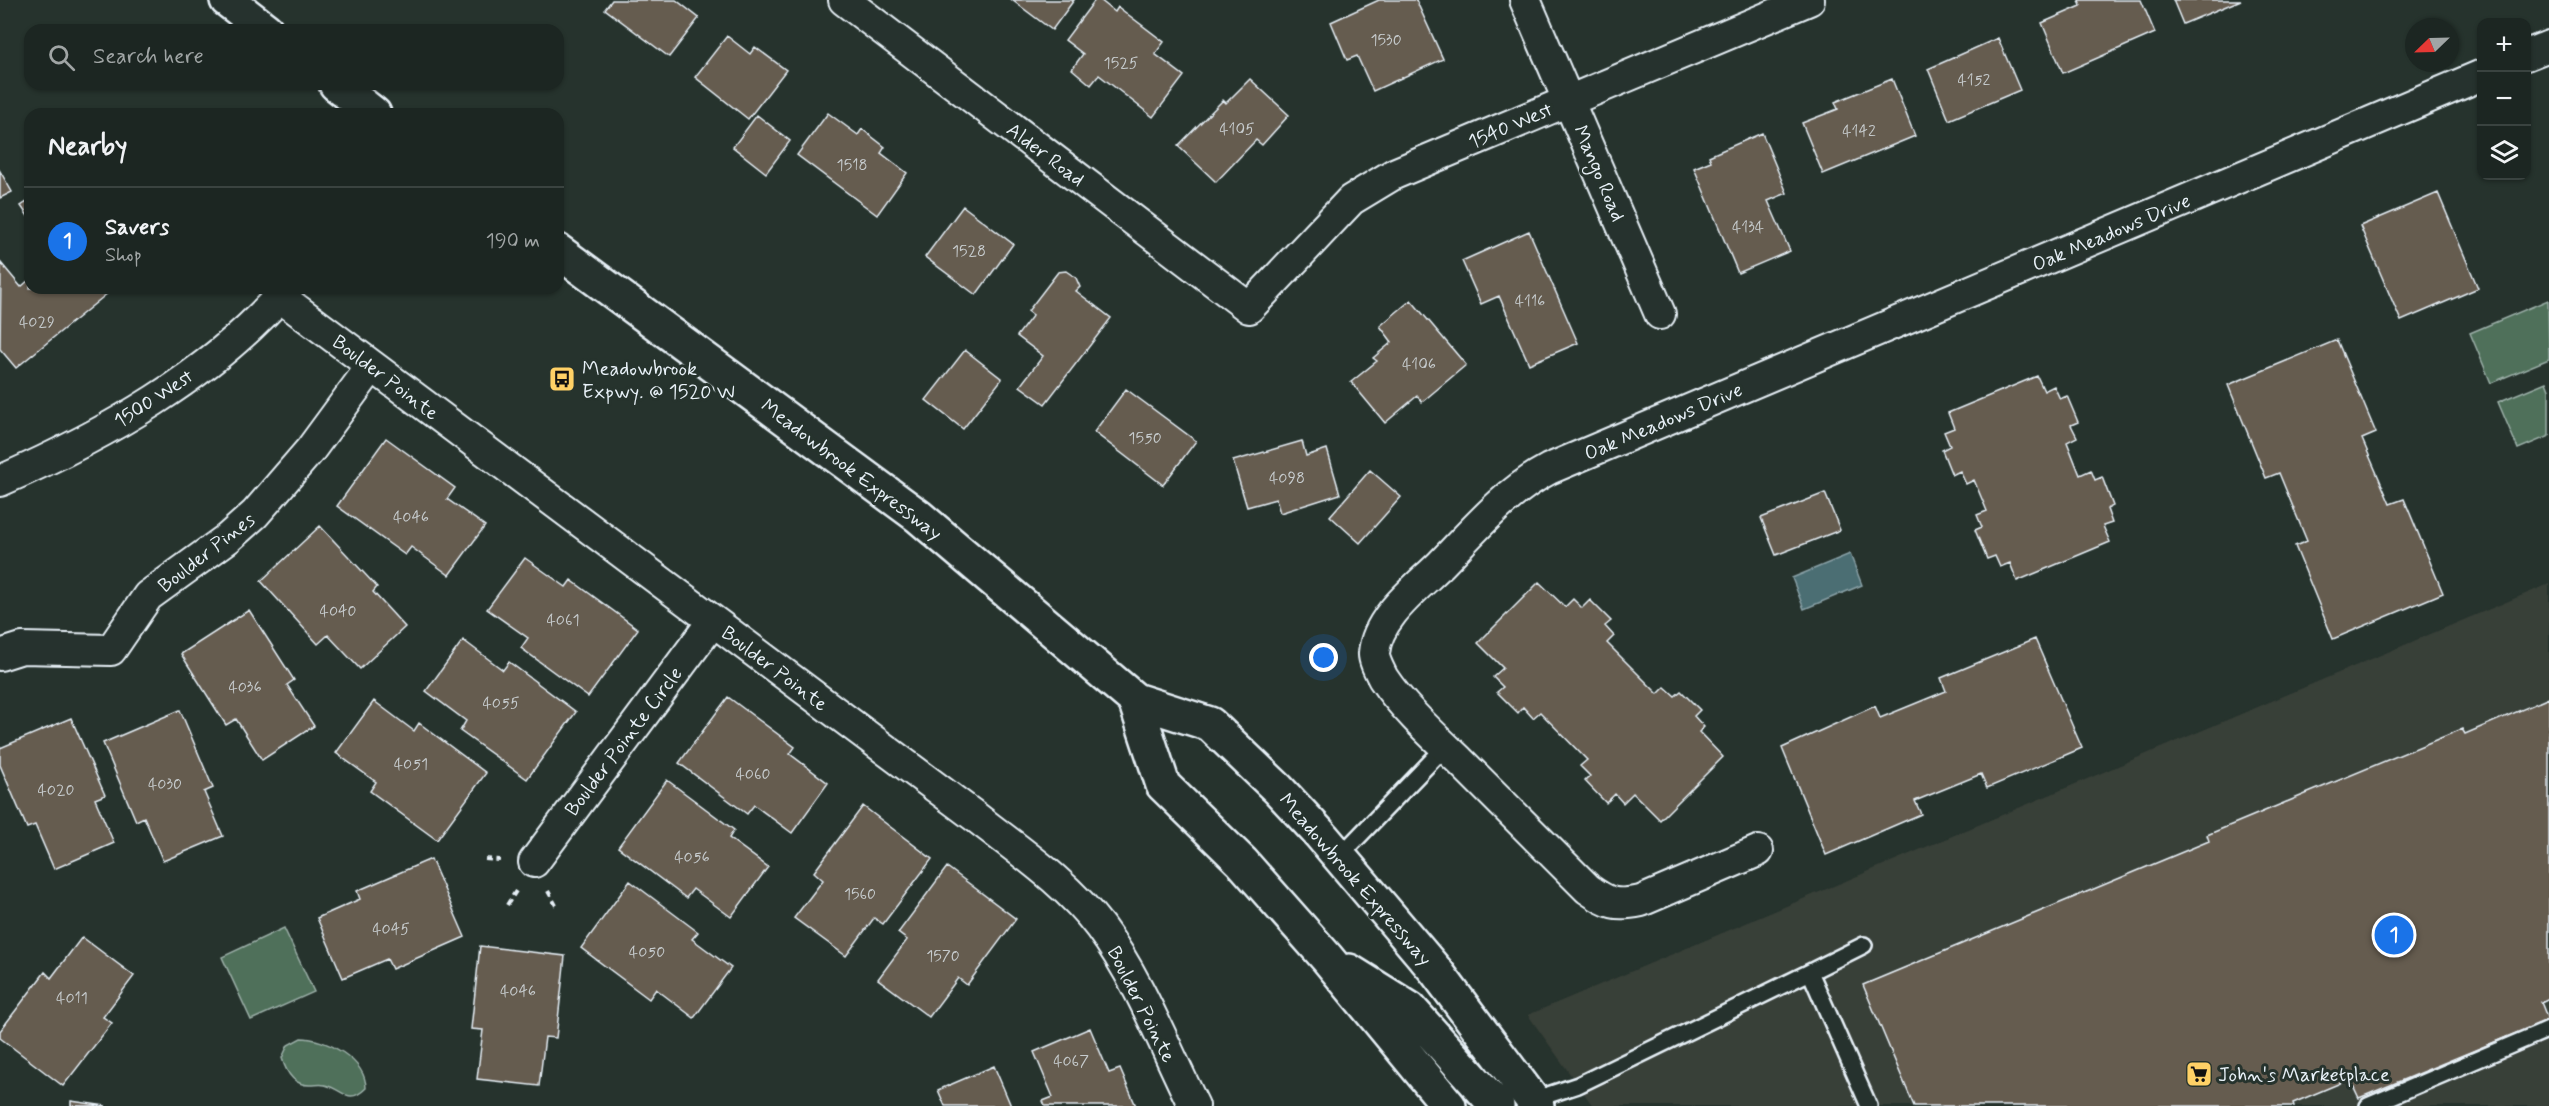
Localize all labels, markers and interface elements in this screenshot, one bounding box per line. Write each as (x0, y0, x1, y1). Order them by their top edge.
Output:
north arrow (2405, 18, 2459, 72)
map controls (2477, 18, 2531, 180)
button: + (2477, 18, 2531, 72)
search box (24, 24, 564, 90)
house number: 1530 (1370, 30, 1402, 51)
icon: search (45, 41, 78, 74)
text: Search here (93, 43, 204, 71)
house number: 1525 (1104, 53, 1138, 74)
house number: 4152 (1958, 70, 1991, 91)
button: − (2477, 72, 2531, 126)
street label: 1540 West (1464, 97, 1557, 156)
street label: Alder Road (1000, 117, 1090, 194)
house number: 4105 (1219, 119, 1255, 140)
street label: Mango Road (1565, 121, 1631, 226)
house number: 4142 (1842, 121, 1876, 142)
button: layers (2477, 126, 2531, 180)
text: Nearby (48, 130, 127, 164)
house number: 1518 (837, 155, 867, 176)
street label: Oak Meadows Drive (2028, 188, 2195, 279)
text: Savers (105, 214, 169, 242)
house number: 4134 (1732, 217, 1764, 238)
text: 1 (63, 228, 72, 255)
text: 190 m (486, 228, 540, 255)
house number: 1528 (952, 241, 986, 262)
text: Shop (105, 242, 142, 269)
house number: 4116 (1515, 291, 1545, 312)
house number: 4029 (19, 312, 55, 333)
street label: Boulder Pointe (326, 329, 444, 427)
house number: 4106 (1402, 354, 1436, 375)
place label: Meadowbrook Expwy. @ 1520 W (582, 356, 735, 406)
street label: 1500 West (109, 364, 199, 435)
bus stop icon: Meadowbrook Expwy. @ 1520 W (547, 364, 577, 394)
street label: Oak Meadows Drive (1580, 377, 1747, 468)
street label: Meadowbrook Expressway (755, 393, 947, 547)
house number: 1550 (1128, 428, 1162, 449)
house number: 4098 (1269, 468, 1305, 489)
street label: Boulder Pines (153, 507, 261, 600)
house number: 4046 (393, 507, 429, 528)
house number: 4040 (320, 601, 356, 622)
house number: 4061 (546, 610, 580, 631)
street label: Boulder Pointe (715, 620, 833, 718)
your location (1309, 643, 1338, 672)
street label: Boulder Pointe Circle (559, 662, 689, 822)
house number: 4036 (228, 677, 262, 698)
house number: 4055 (483, 693, 519, 714)
house number: 4051 (394, 754, 428, 775)
house number: 4060 (736, 764, 771, 785)
house number: 4030 (148, 774, 182, 795)
house number: 4020 (38, 780, 75, 801)
street label: Meadowbrook Expressway (1272, 788, 1437, 972)
house number: 4056 (674, 847, 710, 868)
house number: 1560 (844, 884, 876, 905)
pin: 1 (2374, 912, 2414, 958)
house number: 4045 (372, 919, 410, 940)
house number: 4050 (629, 942, 665, 963)
street label: Boulder Pointe (1100, 942, 1182, 1068)
house number: 1570 (926, 946, 960, 967)
house number: 4046 (500, 981, 536, 1002)
house number: 4011 (56, 988, 88, 1009)
house number: 4067 (1053, 1051, 1089, 1072)
supermarket icon: John's Marketplace (2184, 1059, 2214, 1089)
place label: John's Marketplace (2218, 1062, 2390, 1089)

